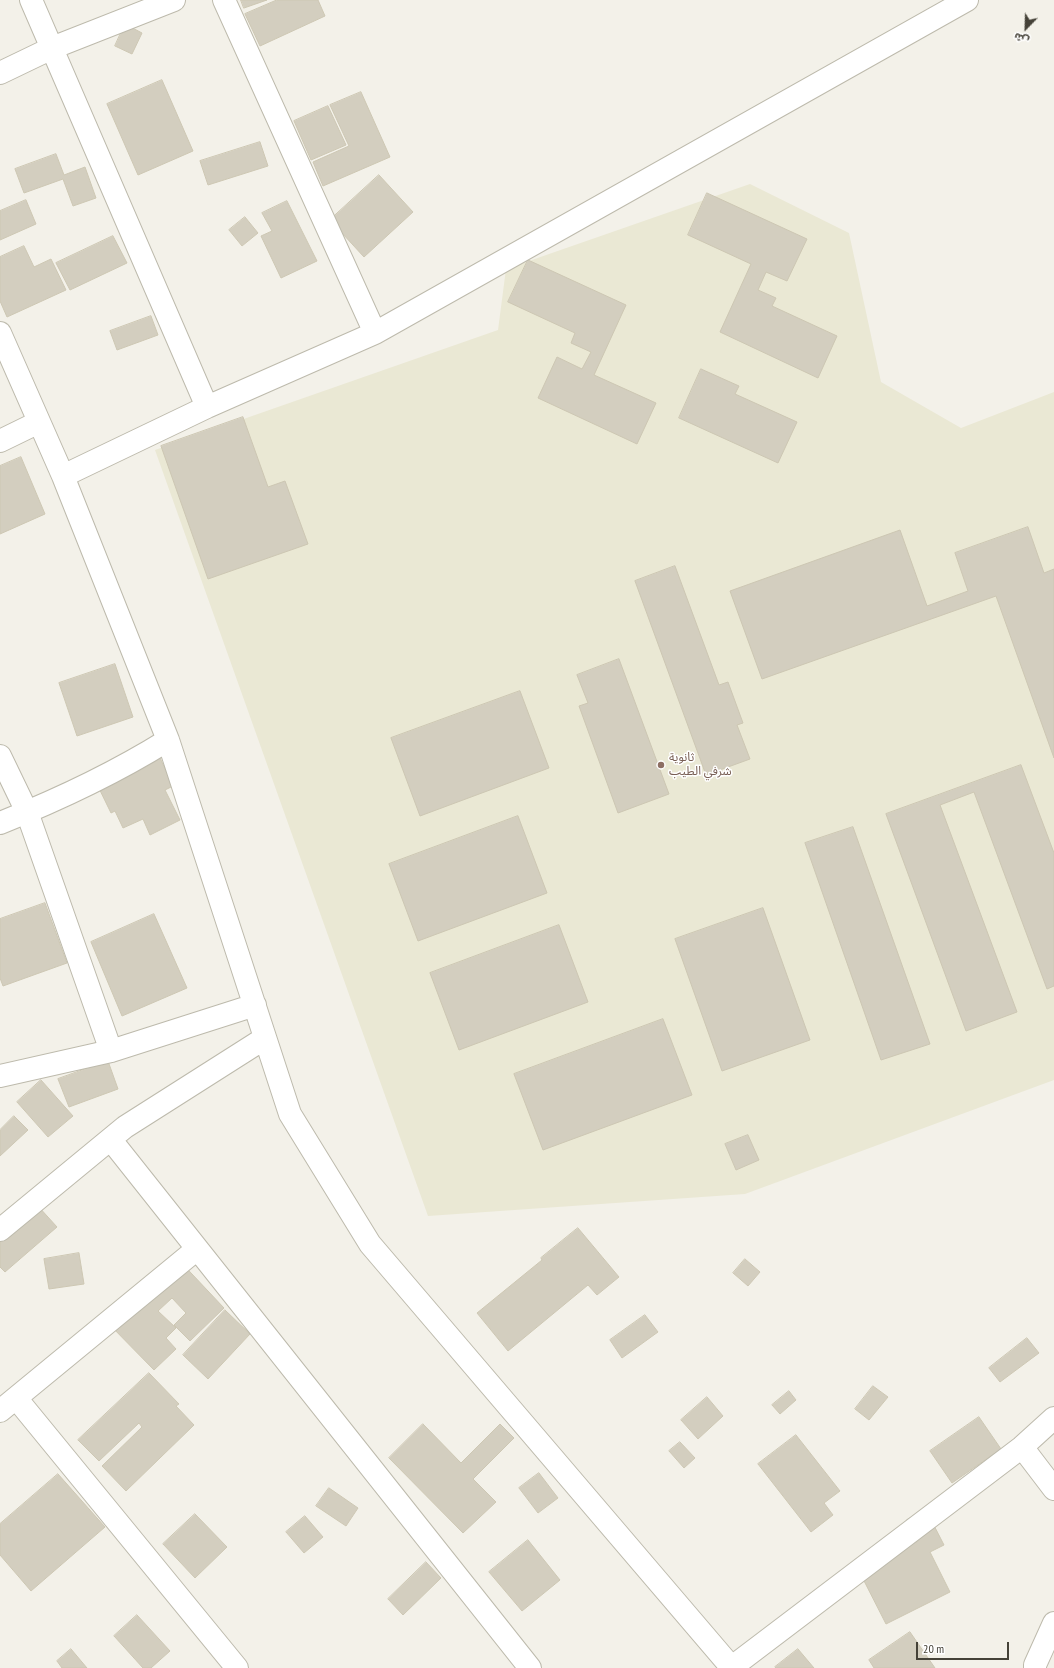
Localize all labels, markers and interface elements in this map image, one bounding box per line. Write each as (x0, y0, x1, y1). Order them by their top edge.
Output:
north arrow (1006, 8, 1046, 48)
text: ش (1012, 30, 1031, 48)
place label: ثانوية شرفي الطيب (669, 751, 732, 779)
marker: ثانوية شرفي الطيب (656, 760, 666, 770)
scale bar (918, 1634, 1011, 1660)
text: 20 m (923, 1641, 944, 1656)

